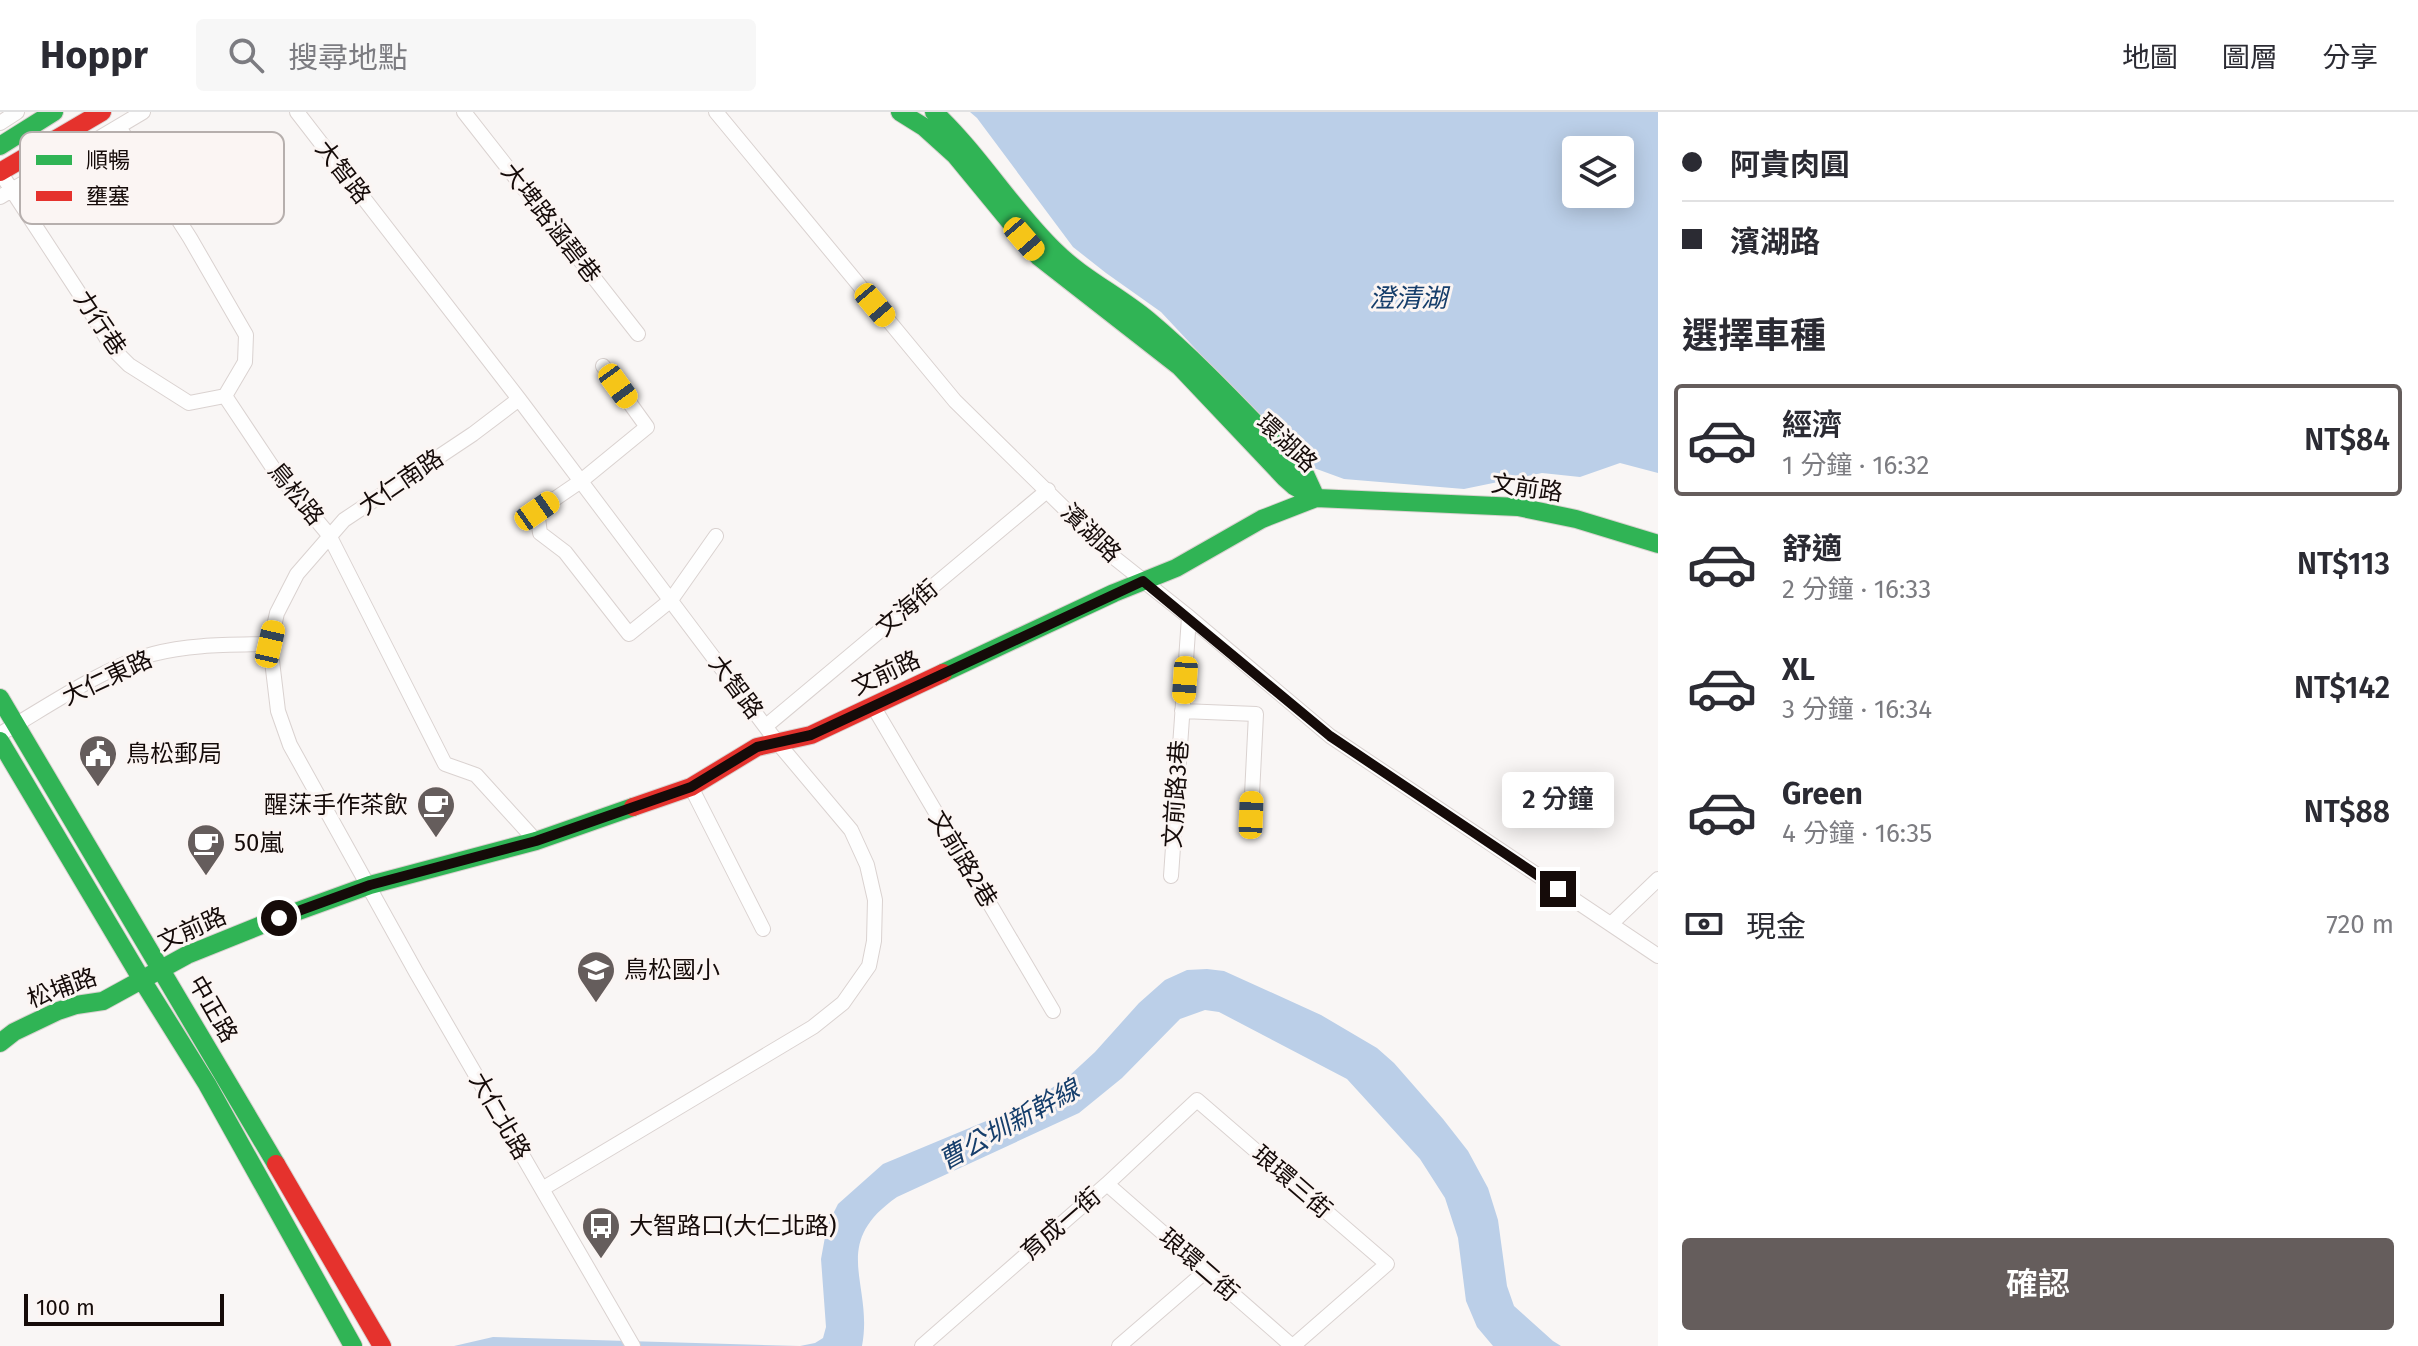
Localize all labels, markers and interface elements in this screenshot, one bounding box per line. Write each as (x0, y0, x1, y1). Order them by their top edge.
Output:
search box (196, 19, 756, 91)
text: Hoppr (40, 32, 148, 78)
icon: search (224, 33, 268, 77)
text: 搜尋地點 (288, 40, 408, 76)
text: 地圖 (2122, 41, 2178, 74)
text: 圖層 (2222, 41, 2278, 74)
text: 分享 (2322, 41, 2378, 74)
legend (20, 132, 284, 224)
street label: 大智路 (310, 135, 376, 209)
map controls (1562, 136, 1634, 208)
button: layers (1562, 136, 1634, 208)
text: 順暢 (86, 147, 130, 174)
text: 阿貴肉圓 (1730, 147, 1850, 183)
street label: 大埤路涵碧巷 (496, 158, 606, 288)
text: 壅塞 (86, 183, 130, 210)
car (999, 213, 1049, 265)
text: 濱湖路 (1730, 224, 1820, 260)
car (850, 279, 900, 331)
water label: 澄清湖 (1369, 283, 1451, 314)
street label: 力行巷 (68, 285, 132, 361)
text: 選擇車種 (1682, 314, 1826, 358)
car (594, 360, 642, 412)
icon: car (1686, 404, 1758, 476)
text: 經濟 (1782, 407, 1842, 443)
street label: 環湖路 (1251, 408, 1323, 478)
text: NT$84 (2304, 422, 2390, 458)
street label: 大仁南路 (353, 444, 449, 520)
text: 1 分鐘 · 16:32 (1782, 450, 1929, 481)
street label: 鳥松路 (262, 457, 330, 531)
street label: 文前路 (1489, 469, 1565, 507)
car (510, 487, 564, 535)
street label: 濱湖路 (1055, 498, 1127, 568)
icon: car (1686, 528, 1758, 600)
text: 舒適 (1782, 531, 1842, 567)
text: NT$113 (2297, 546, 2390, 582)
street label: 文海街 (870, 574, 944, 642)
text: 2 分鐘 · 16:33 (1782, 574, 1931, 605)
car (253, 618, 287, 670)
street label: 大仁東路 (58, 645, 156, 711)
street label: 文前路 (847, 645, 925, 701)
street label: 大智路 (703, 650, 769, 724)
icon: car (1686, 652, 1758, 724)
text: XL (1782, 652, 1815, 688)
car (1171, 655, 1199, 705)
text: NT$142 (2294, 670, 2390, 706)
text: 3 分鐘 · 16:34 (1782, 694, 1932, 725)
public building icon: 鳥松郵局 (77, 733, 119, 788)
street label: 文前路3巷 (1158, 739, 1194, 849)
place label: 鳥松郵局 (126, 740, 222, 768)
callout: 2 分鐘 (1502, 773, 1614, 829)
icon: car (1686, 776, 1758, 848)
text: Green (1782, 776, 1863, 812)
cafe icon: 醒莯手作茶飲 (415, 784, 457, 839)
text: 2 分鐘 (1522, 784, 1594, 815)
place label: 醒莯手作茶飲 (264, 791, 408, 819)
car (1238, 791, 1264, 839)
text: NT$88 (2304, 794, 2390, 830)
street label: 文前路2巷 (923, 806, 1003, 912)
text: 4 分鐘 · 16:35 (1782, 818, 1932, 849)
cafe icon: 50嵐 (185, 822, 227, 877)
place label: 50嵐 (234, 829, 283, 857)
route end (1540, 871, 1576, 907)
route start (261, 900, 297, 936)
street label: 文前路 (153, 902, 231, 956)
icon: cash (1682, 902, 1726, 946)
text: 現金 (1746, 909, 1806, 945)
text: 720 m (2326, 909, 2394, 940)
school or university icon: 鳥松國小 (575, 949, 617, 1004)
place label: 鳥松國小 (624, 956, 720, 984)
street label: 松埔路 (23, 963, 101, 1013)
street label: 中正路 (183, 971, 243, 1047)
street label: 大仁北路 (464, 1067, 536, 1165)
water label: 曹公圳新幹線 (933, 1072, 1087, 1176)
street label: 琅環三街 (1247, 1140, 1337, 1224)
street label: 育成一街 (1016, 1182, 1106, 1266)
bus stop icon: 大智路口(大仁北路) (580, 1205, 622, 1260)
place label: 大智路口(大仁北路) (629, 1212, 837, 1240)
street label: 琅環二街 (1154, 1223, 1244, 1307)
button: 確認 (1682, 1238, 2394, 1330)
scale bar (24, 1290, 224, 1326)
text: 100 m (36, 1294, 95, 1321)

